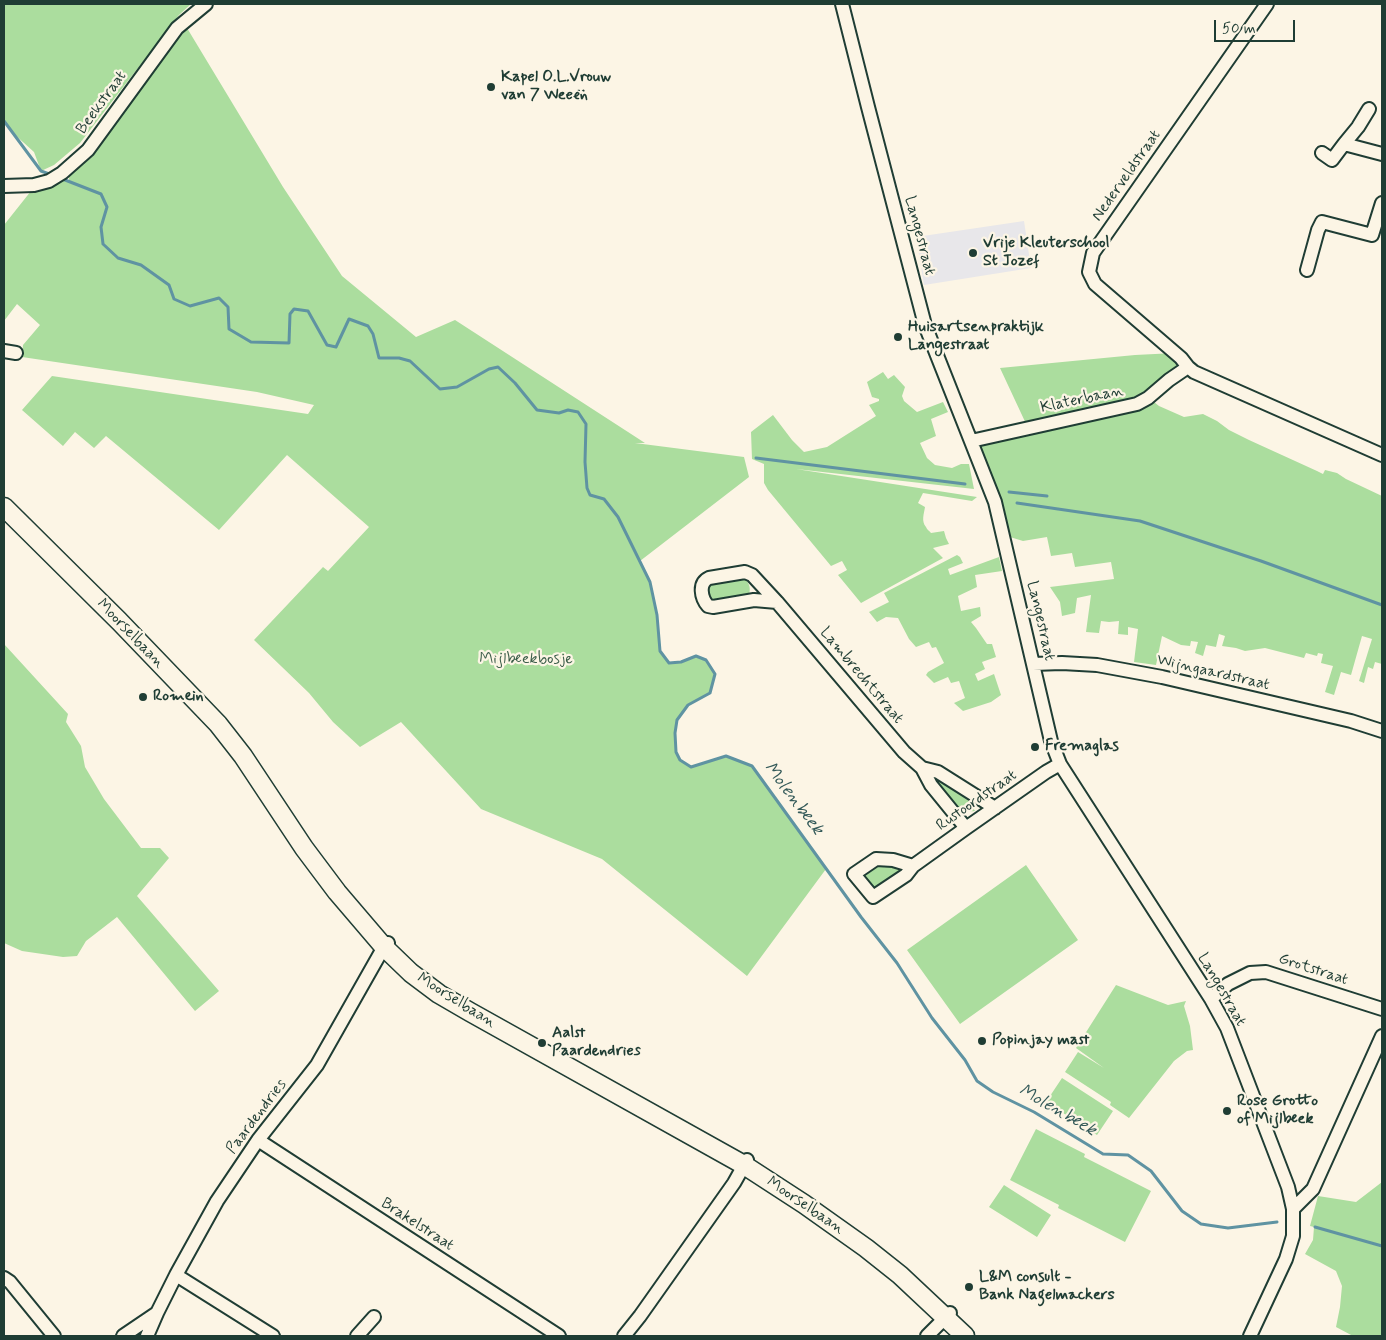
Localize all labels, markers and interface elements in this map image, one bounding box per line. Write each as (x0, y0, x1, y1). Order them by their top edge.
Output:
scale bar (1216, 10, 1297, 42)
text: 50 m (1222, 19, 1256, 39)
street label: Beekstraat (73, 68, 131, 138)
place label: Kapel O.L.Vrouw van 7 Weeën (501, 68, 611, 106)
marker: Kapel O.L.Vrouw van 7 Weeën (485, 81, 497, 93)
street label: Nederveldstraat (1088, 127, 1166, 225)
street label: Langestraat (899, 194, 939, 278)
place label: Vrije Kleuterschool St Jozef (983, 234, 1109, 272)
marker: Vrije Kleuterschool St Jozef (967, 247, 979, 259)
place label: Huisartsenpraktijk Langestraat (908, 318, 1044, 356)
marker: Huisartsenpraktijk Langestraat (892, 331, 904, 343)
street label: Klaterbaan (1039, 382, 1125, 418)
street label: Langestraat (1022, 579, 1058, 663)
street label: Moorselbaan (92, 595, 168, 673)
street label: Lambrechtstraat (815, 624, 907, 728)
park label: Mijlbeekbosje (479, 650, 573, 670)
street label: Wijngaardstraat (1155, 651, 1271, 695)
place label: Romein (153, 687, 204, 707)
marker: Romein (137, 691, 149, 703)
place label: Fremaglas (1045, 737, 1119, 757)
marker: Fremaglas (1029, 741, 1041, 753)
water label: Molenbeek (759, 758, 827, 840)
street label: Rustoordstraat (933, 766, 1021, 836)
street label: Langestraat (1192, 950, 1250, 1030)
street label: Grotstraat (1276, 950, 1350, 990)
street label: Moorselbaan (413, 969, 499, 1033)
place label: Aalst Paardendries (552, 1024, 641, 1062)
place label: Popinjay mast (992, 1031, 1089, 1051)
marker: Popinjay mast (976, 1035, 988, 1047)
marker: Aalst Paardendries (536, 1037, 548, 1049)
street label: Paardendries (223, 1076, 291, 1158)
water label: Molenbeek (1014, 1080, 1100, 1142)
place label: Rose Grotto of Mijlbeek (1237, 1092, 1318, 1130)
marker: Rose Grotto of Mijlbeek (1221, 1105, 1233, 1117)
street label: Moorselbaan (763, 1173, 847, 1239)
street label: Brakelstraat (377, 1194, 457, 1256)
place label: L&M consult - Bank Nagelmackers (979, 1268, 1115, 1306)
marker: L&M consult - Bank Nagelmackers (963, 1281, 975, 1293)

